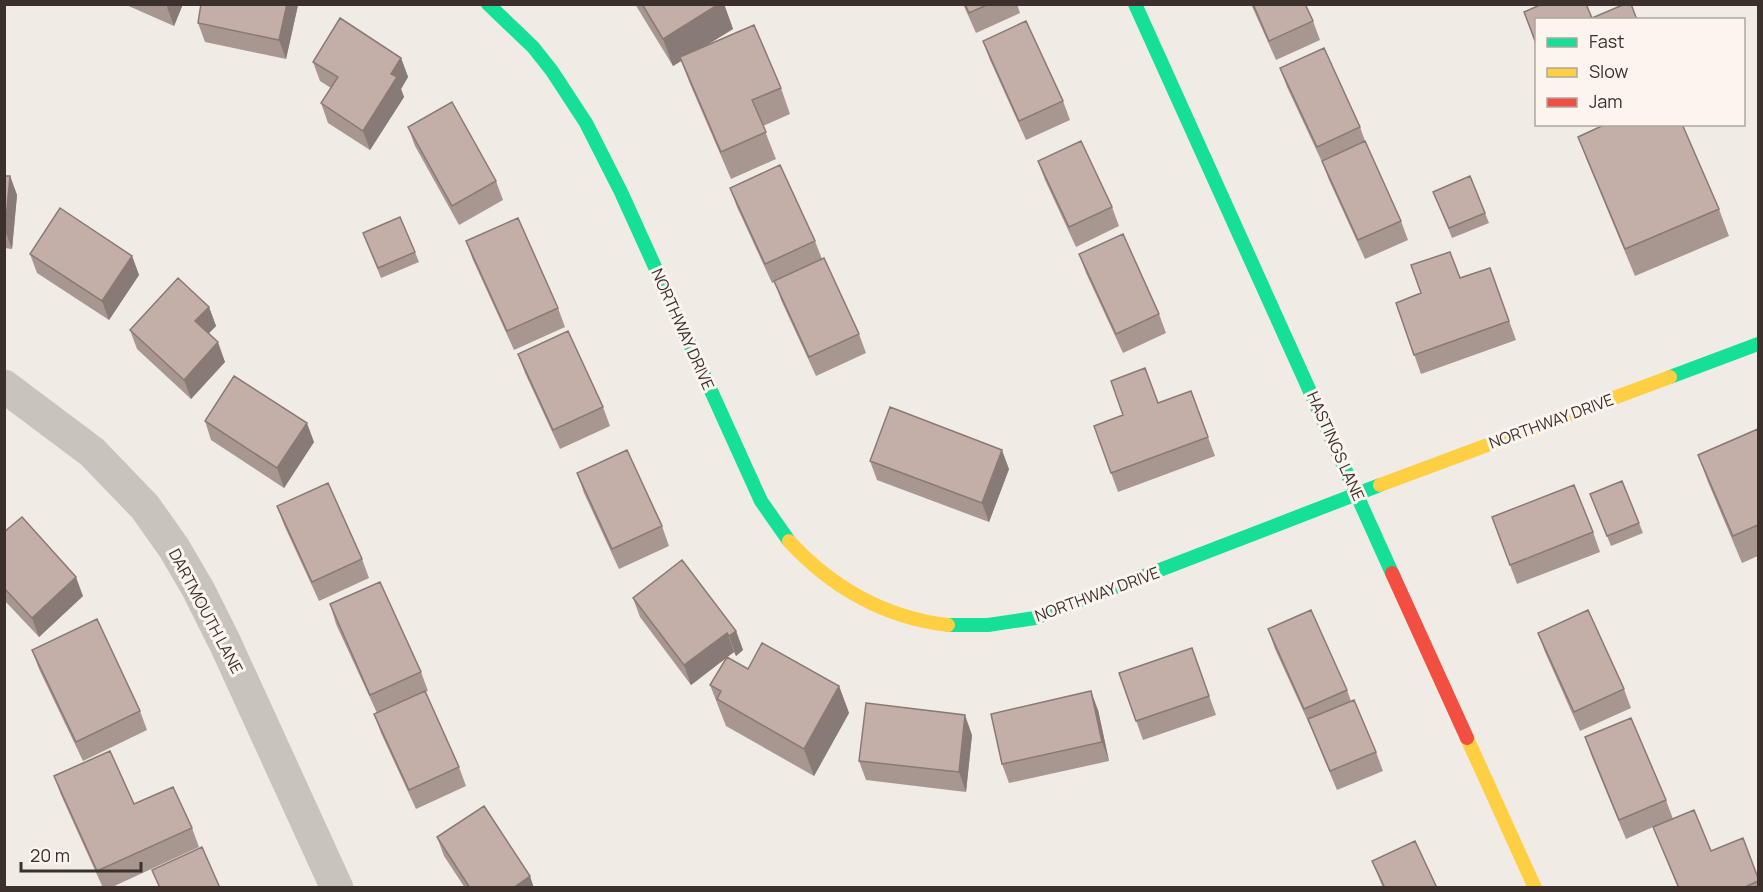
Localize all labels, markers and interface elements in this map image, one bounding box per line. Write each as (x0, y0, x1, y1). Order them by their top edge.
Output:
legend (1535, 18, 1745, 126)
text: Fast (1589, 29, 1624, 53)
text: Slow (1589, 59, 1629, 83)
text: Jam (1589, 89, 1623, 113)
street label: NORTHWAY DRIVE (646, 265, 720, 393)
street label: HASTINGS LANE (1302, 388, 1370, 504)
street label: NORTHWAY DRIVE (1486, 388, 1616, 454)
street label: DARTMOUTH LANE (164, 545, 248, 677)
street label: NORTHWAY DRIVE (1032, 561, 1162, 627)
scale bar (21, 835, 141, 873)
text: 20 m (30, 843, 70, 867)

